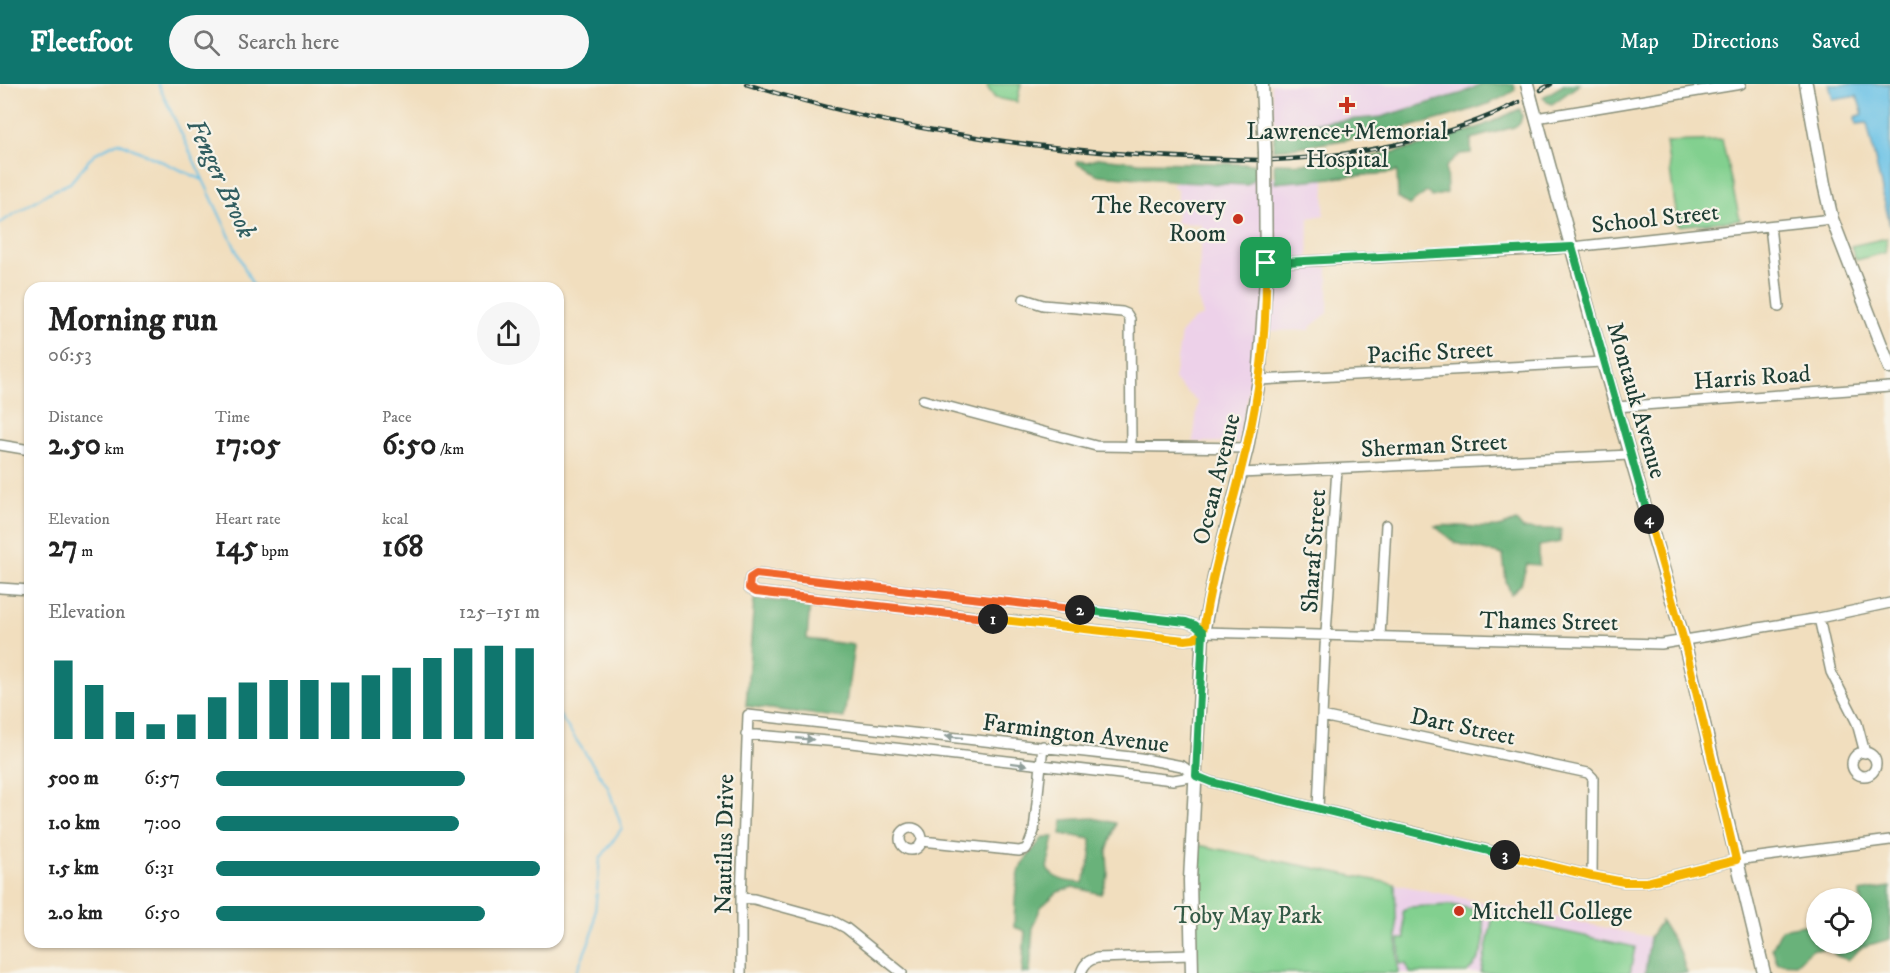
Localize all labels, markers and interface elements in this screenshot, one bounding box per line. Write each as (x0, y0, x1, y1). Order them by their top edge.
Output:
search box (169, 15, 589, 69)
text: Fleetfoot (30, 25, 133, 60)
icon: search (190, 26, 223, 59)
text: Search here (238, 29, 339, 56)
text: Map (1620, 29, 1659, 55)
text: Directions (1692, 29, 1779, 55)
text: Saved (1812, 29, 1860, 55)
marker: Lawrence+Memorial Hospital (1338, 96, 1356, 114)
water label: Fenger Brook (178, 113, 263, 244)
place label: Lawrence+Memorial Hospital (1246, 117, 1449, 175)
place label: The Recovery Room (1092, 191, 1227, 249)
street label: School Street (1590, 197, 1721, 241)
marker: The Recovery Room (1231, 212, 1245, 226)
pin (1240, 237, 1291, 288)
icon: arrive (1249, 246, 1282, 279)
text: Morning run (48, 300, 217, 341)
button: share (477, 302, 540, 365)
street label: Montauk Avenue (1599, 319, 1673, 482)
street label: Pacific Street (1366, 335, 1494, 371)
text: 06:53 (48, 343, 92, 368)
street label: Harris Road (1693, 359, 1812, 397)
text: Distance (48, 407, 103, 427)
text: Time (215, 407, 250, 427)
text: Pace (382, 407, 412, 427)
street label: Ocean Avenue (1186, 410, 1248, 548)
text: 2.50 (48, 427, 101, 464)
text: 17:05 (215, 427, 281, 464)
text: 6:50 (382, 427, 437, 464)
street label: Sherman Street (1360, 427, 1508, 465)
text: km (101, 439, 124, 459)
text: /km (437, 439, 464, 459)
street label: Sharaf Street (1295, 488, 1333, 614)
pin: 4 (1634, 504, 1664, 534)
text: Elevation (48, 509, 110, 529)
text: Heart rate (215, 509, 281, 529)
text: kcal (382, 509, 408, 529)
text: 4 (1644, 509, 1654, 529)
text: 27 (48, 529, 78, 566)
text: 145 (215, 529, 258, 566)
text: 168 (382, 529, 424, 566)
text: m (78, 541, 93, 561)
text: bpm (258, 541, 289, 561)
pin: 2 (1065, 595, 1095, 625)
text: Elevation (48, 600, 125, 625)
text: 125–151 m (459, 600, 540, 625)
text: 2 (1076, 600, 1084, 620)
pin: 1 (978, 604, 1008, 634)
street label: Thames Street (1479, 606, 1619, 638)
text: 1 (990, 609, 996, 629)
street label: Dart Street (1408, 701, 1518, 753)
street label: Farmington Avenue (981, 708, 1171, 760)
one-way arrow (945, 732, 964, 742)
one-way arrow (795, 735, 814, 744)
one-way arrow (1010, 759, 1029, 769)
text: 500 m (48, 766, 99, 791)
text: 6:57 (144, 766, 180, 791)
street label: Nautilus Drive (709, 774, 741, 914)
text: 1.0 km (48, 811, 100, 836)
text: 7:00 (144, 811, 181, 836)
pin: 3 (1490, 840, 1520, 870)
text: 3 (1502, 845, 1508, 865)
text: 1.5 km (48, 856, 99, 881)
text: 6:31 (144, 856, 174, 881)
map controls (1806, 888, 1872, 954)
button: locate (1806, 888, 1872, 954)
place label: Mitchell College (1471, 897, 1633, 927)
text: 2.0 km (48, 901, 103, 926)
text: 6:50 (144, 901, 180, 926)
park label: Toby May Park (1174, 901, 1322, 931)
marker: Mitchell College (1452, 904, 1466, 918)

